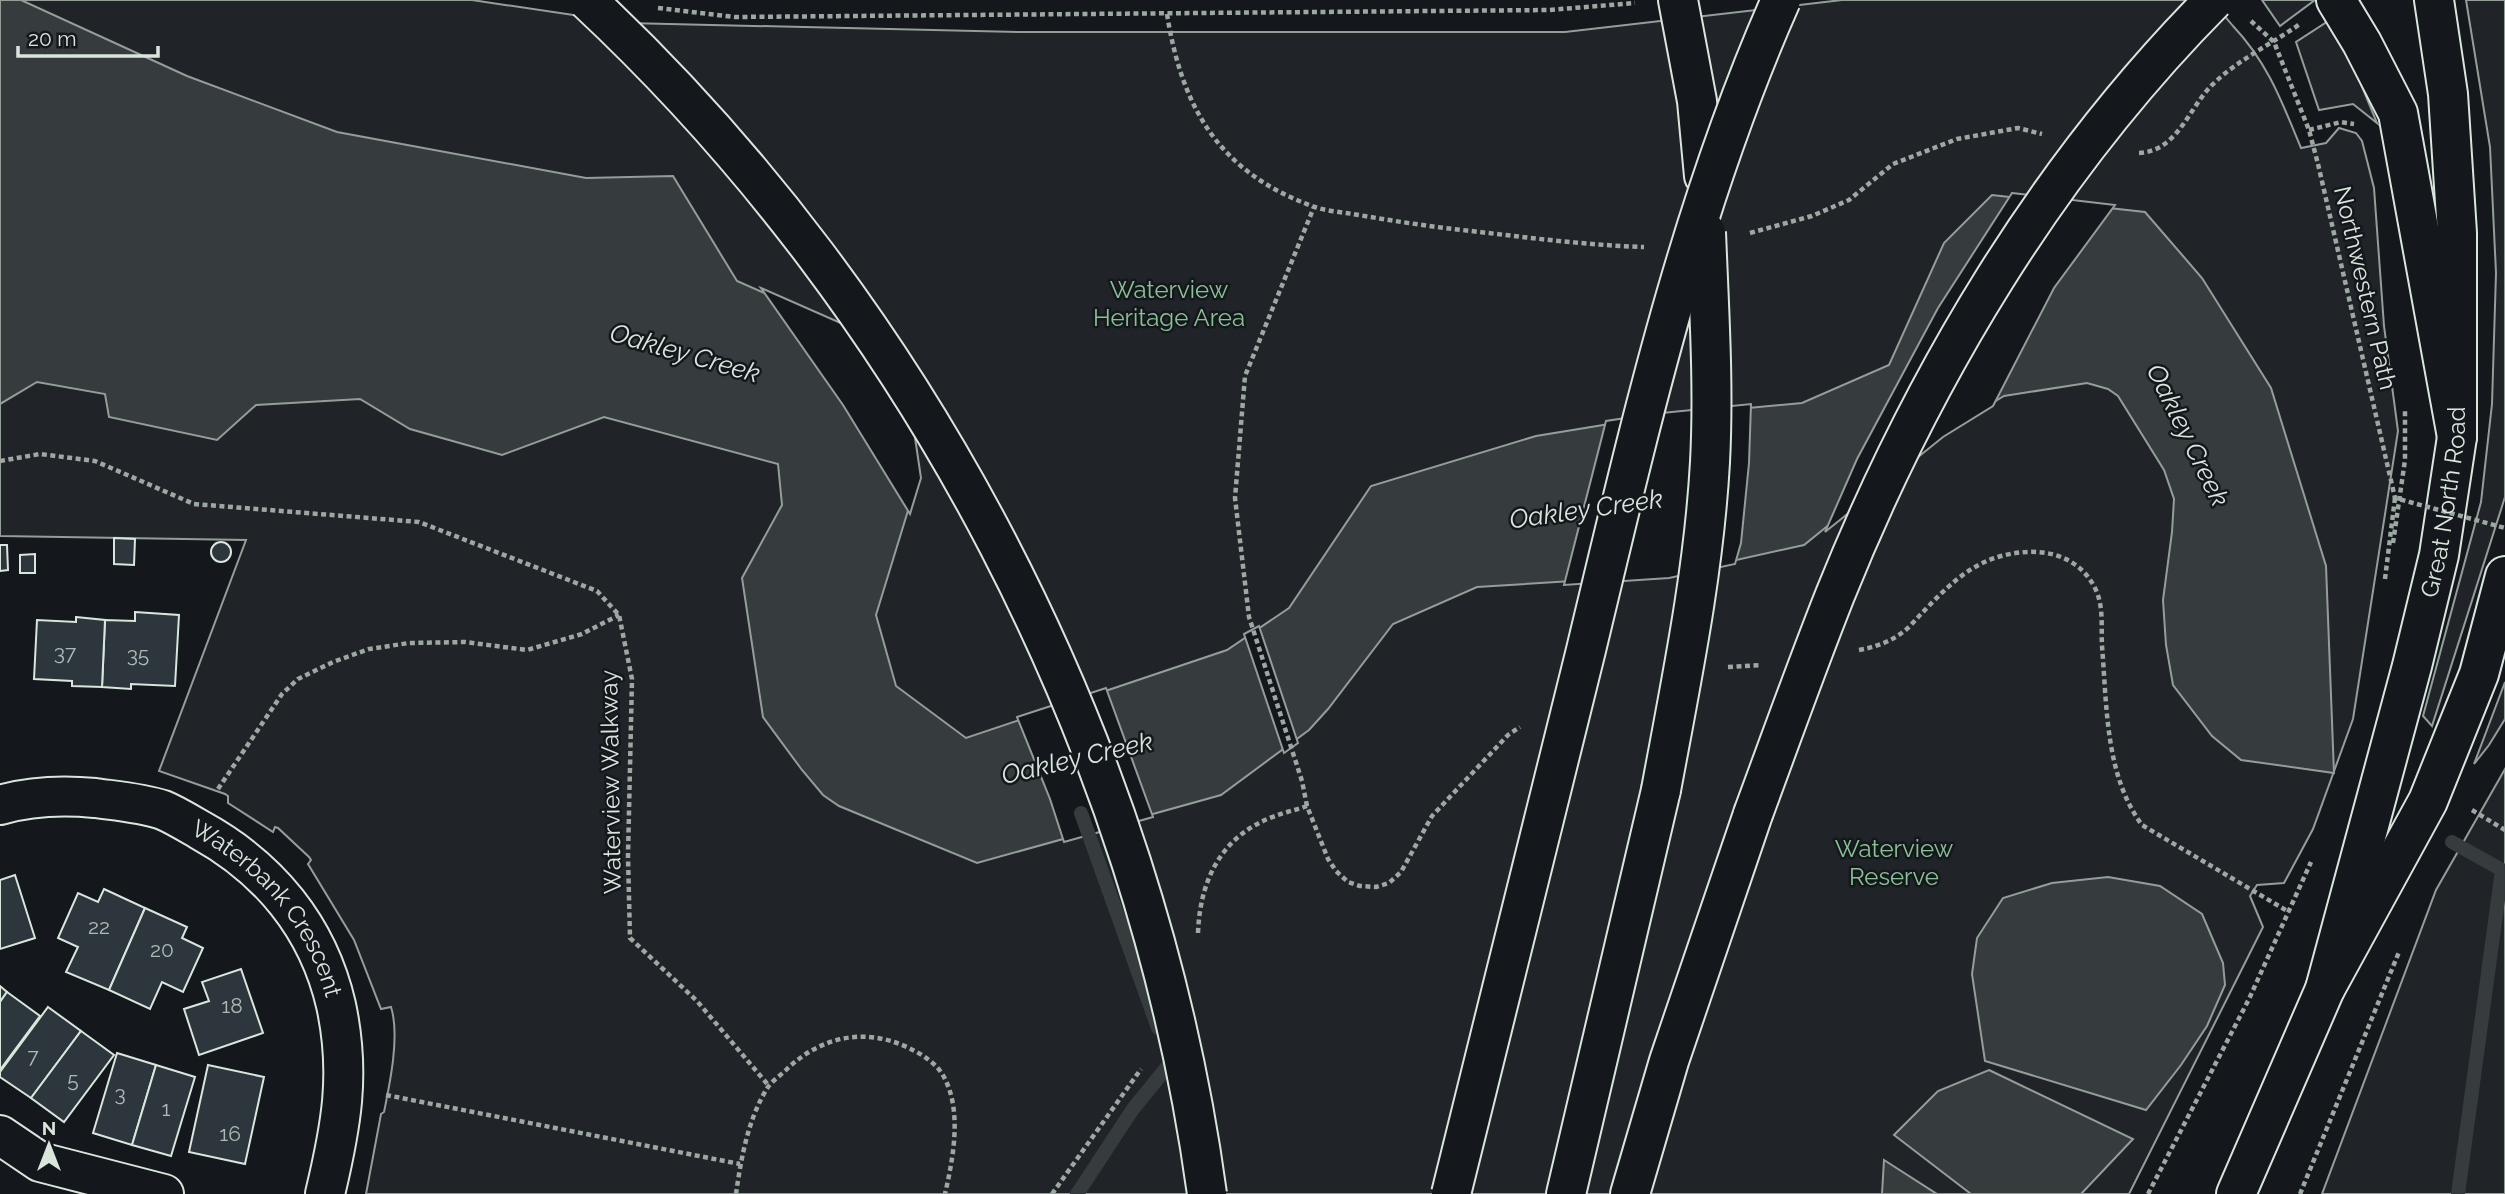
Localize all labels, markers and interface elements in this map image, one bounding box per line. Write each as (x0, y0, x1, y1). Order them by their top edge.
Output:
scale bar (18, 14, 158, 58)
text: 20 m (28, 26, 76, 51)
street label: Northwestern Path (2328, 183, 2403, 392)
park label: Waterview Heritage Area (1093, 275, 1245, 332)
water label: Oakley Creek (607, 317, 763, 389)
water label: Oakley Creek (2141, 359, 2235, 511)
street label: Great North Road (2414, 406, 2471, 600)
water label: Oakley Creek (1507, 483, 1665, 535)
house number: 37 (54, 640, 77, 665)
house number: 35 (127, 642, 149, 667)
street label: Waterview Walkway (594, 670, 627, 894)
water label: Oakley Creek (998, 726, 1156, 790)
street label: Waterbank Crescent (186, 813, 348, 1000)
park label: Waterview Reserve (1835, 834, 1954, 891)
house number: 22 (88, 914, 110, 939)
house number: 20 (150, 937, 174, 962)
house number: 18 (221, 993, 243, 1018)
house number: 7 (27, 1043, 39, 1068)
house number: 5 (67, 1067, 79, 1092)
house number: 3 (114, 1081, 126, 1106)
house number: 1 (162, 1096, 171, 1121)
north arrow (14, 1110, 84, 1180)
text: N (42, 1117, 56, 1139)
house number: 16 (219, 1121, 241, 1146)

